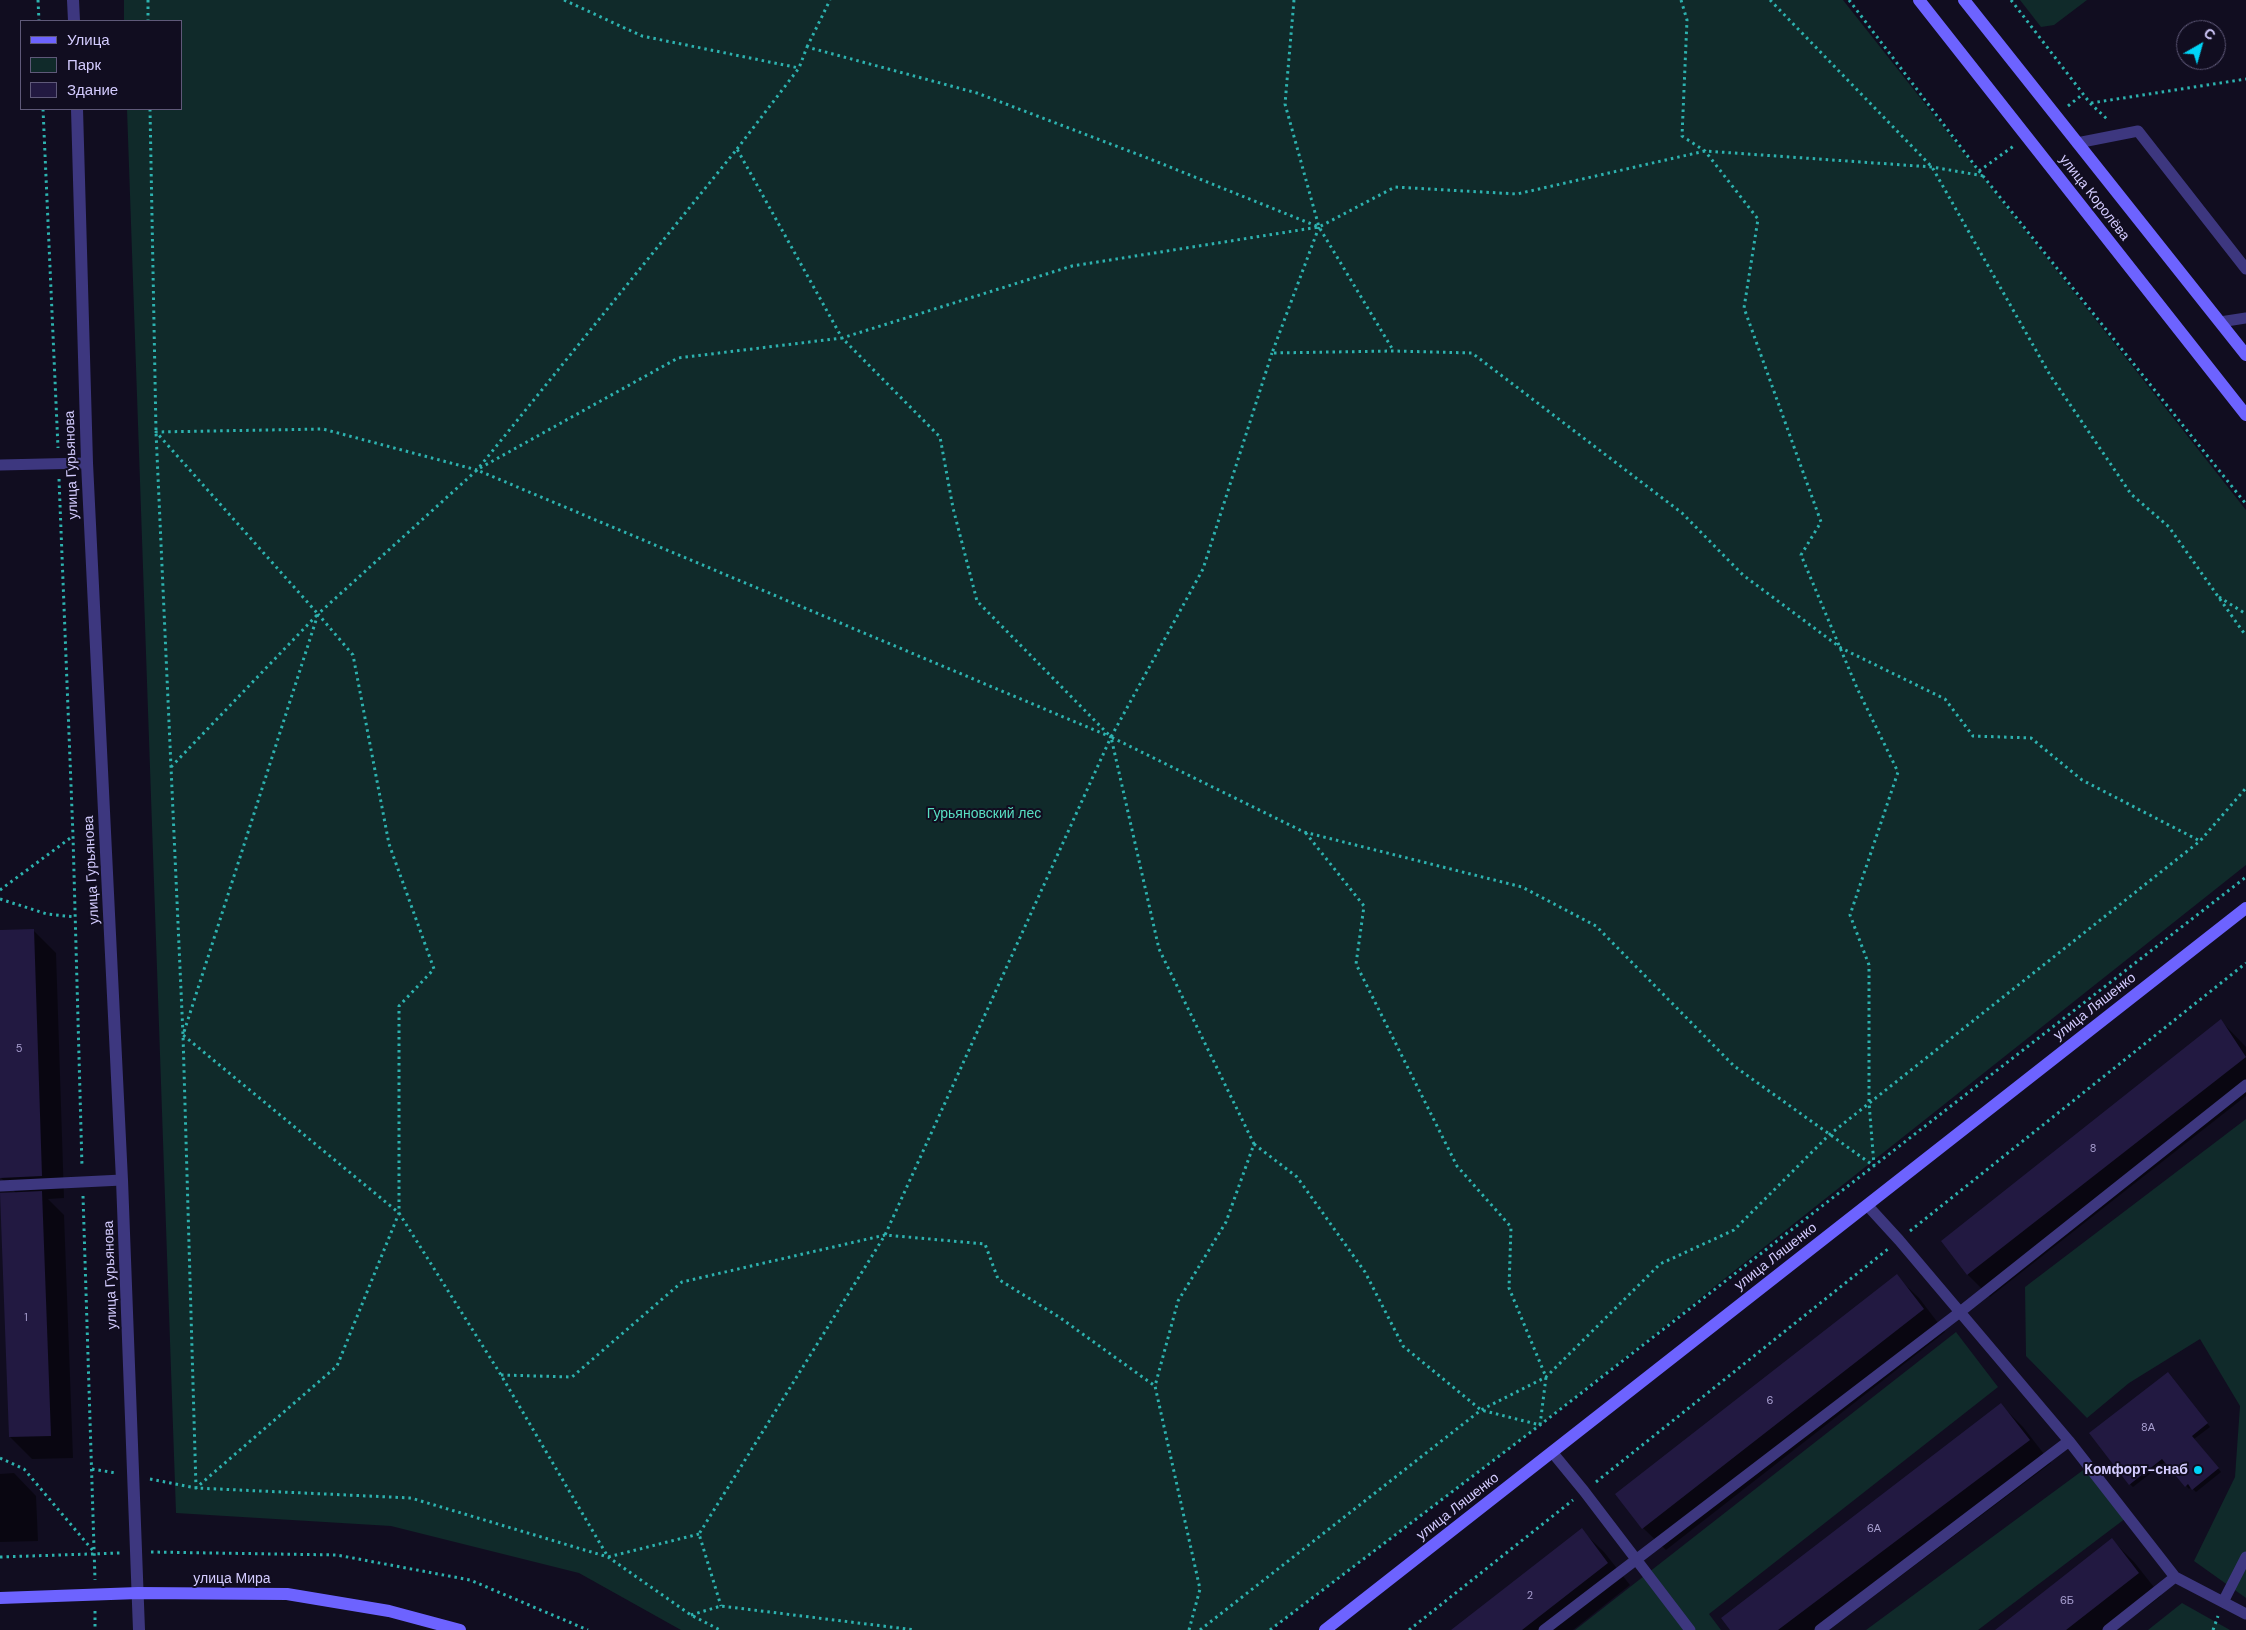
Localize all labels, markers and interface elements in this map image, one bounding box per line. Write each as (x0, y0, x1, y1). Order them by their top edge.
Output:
legend (20, 20, 182, 110)
north arrow (2176, 20, 2226, 70)
text: С (2200, 24, 2219, 44)
text: Улица (67, 30, 110, 50)
text: Парк (67, 55, 101, 75)
text: Здание (67, 80, 118, 100)
street label: улица Королёва (2055, 152, 2133, 244)
street label: улица Гурьянова (62, 410, 82, 520)
park label: Гурьяновский лес (927, 806, 1041, 822)
street label: улица Гурьянова (81, 815, 103, 925)
street label: улица Ляшенко (2051, 970, 2139, 1044)
house number: 5 (16, 1042, 22, 1056)
house number: 8 (2090, 1142, 2096, 1156)
street label: улица Гурьянова (101, 1220, 121, 1330)
street label: улица Ляшенко (1732, 1220, 1820, 1294)
house number: 1 (24, 1311, 28, 1325)
house number: 6 (1767, 1394, 1773, 1408)
house number: 8А (2141, 1421, 2155, 1435)
place label: Комфорт-снаб (2084, 1462, 2188, 1478)
marker: Комфорт-снаб (2192, 1464, 2204, 1476)
street label: улица Ляшенко (1414, 1470, 1502, 1544)
house number: 6А (1867, 1522, 1881, 1536)
street label: улица Мира (193, 1571, 271, 1587)
house number: 2 (1527, 1589, 1533, 1603)
house number: 6Б (2060, 1594, 2074, 1608)

